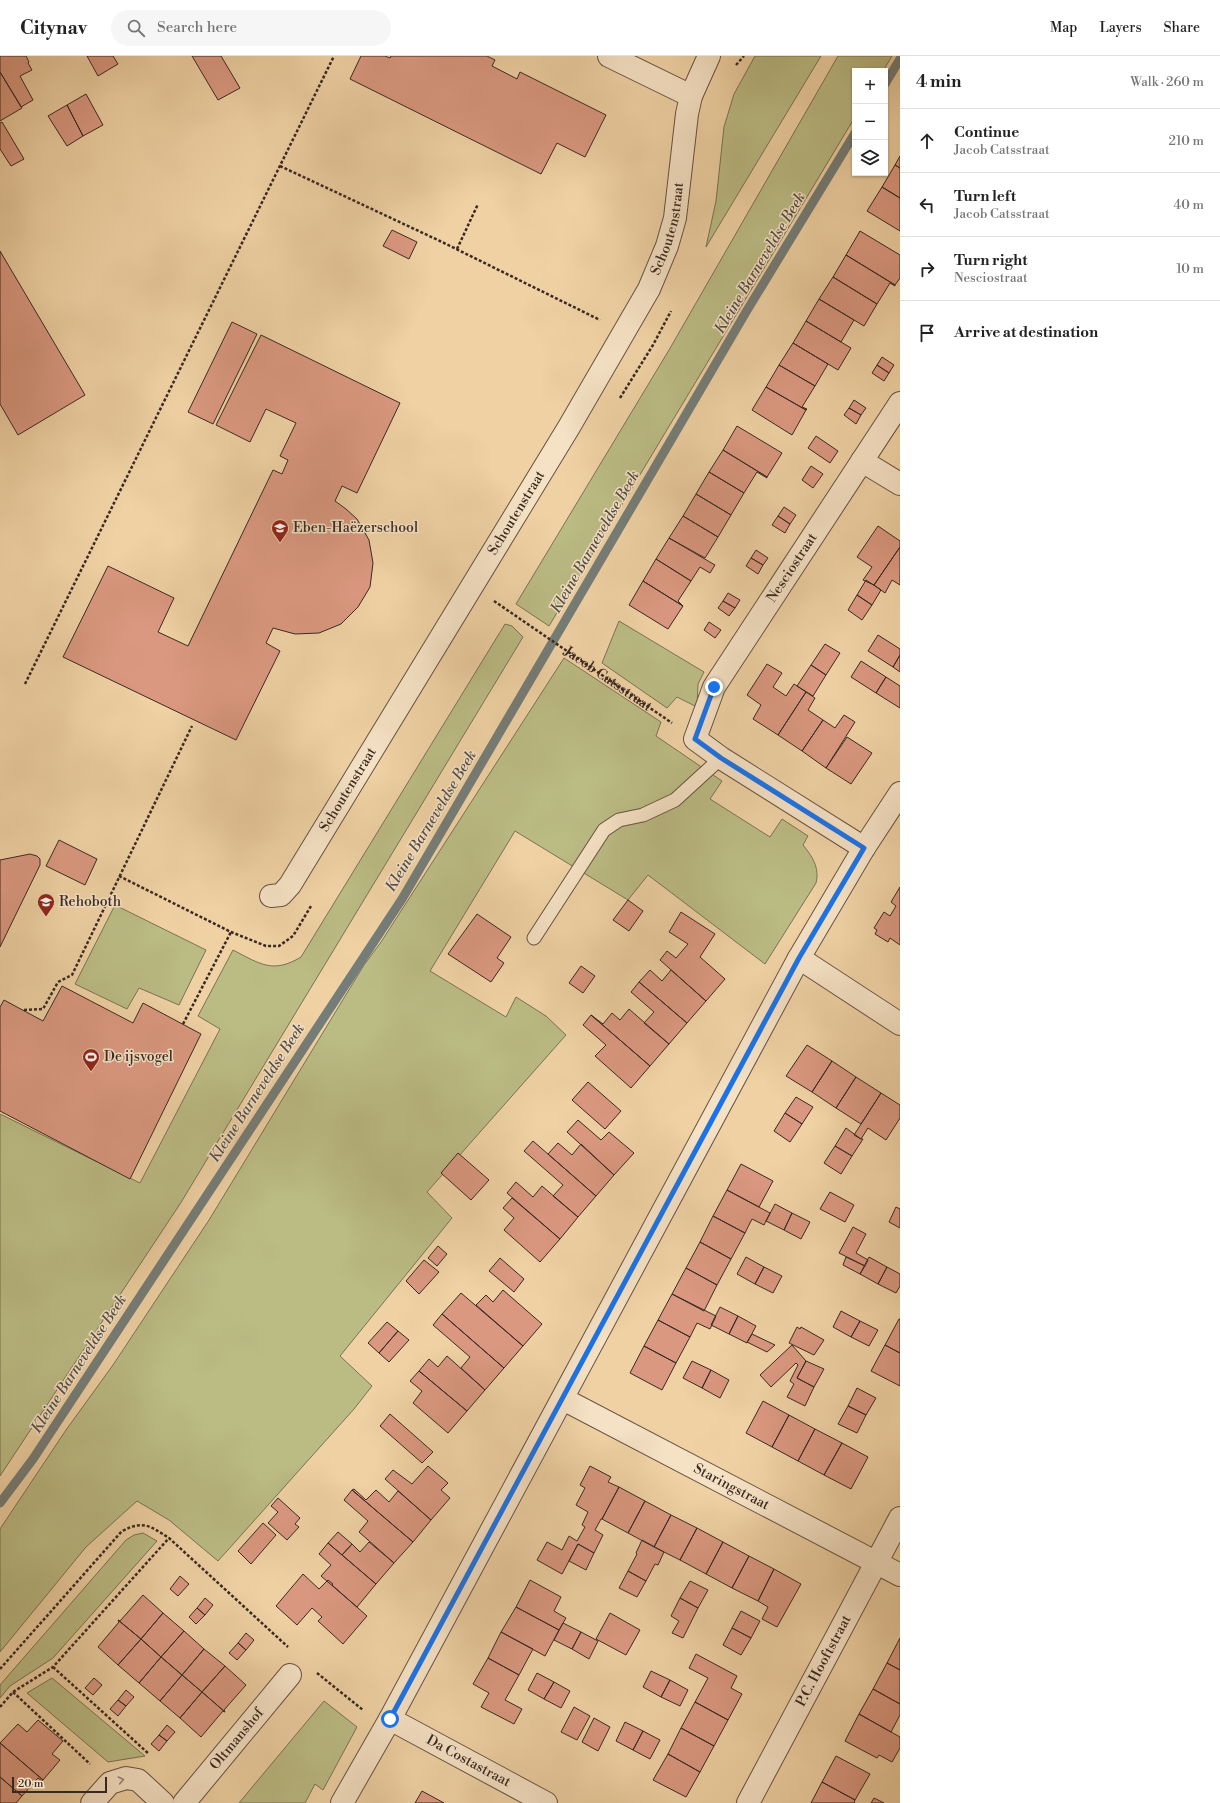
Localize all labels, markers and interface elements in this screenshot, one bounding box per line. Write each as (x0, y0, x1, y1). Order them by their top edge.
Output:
search box (111, 10, 391, 46)
text: Citynav (20, 16, 87, 40)
icon: search (125, 17, 147, 39)
text: Search here (157, 18, 237, 37)
text: Map (1050, 19, 1077, 37)
text: Layers (1099, 19, 1142, 37)
text: Share (1164, 19, 1200, 37)
map controls (852, 68, 888, 176)
button: + (852, 68, 888, 104)
text: 4 min (916, 71, 961, 93)
text: Walk · 260 m (1130, 74, 1204, 90)
button: − (852, 104, 888, 140)
text: Continue (954, 123, 1019, 142)
icon: ahead (916, 130, 938, 152)
text: 210 m (1169, 133, 1204, 149)
button: layers (852, 140, 888, 176)
text: Jacob Catsstraat (954, 142, 1050, 158)
street label: Schoutenstraat (647, 181, 688, 278)
text: Turn left (954, 187, 1016, 206)
water label: Kleine Barneveldse Beek (710, 189, 810, 337)
icon: left (916, 194, 938, 216)
text: 40 m (1174, 197, 1204, 213)
text: Jacob Catsstraat (954, 206, 1050, 222)
text: Turn right (954, 251, 1028, 270)
icon: right (916, 258, 938, 280)
text: 10 m (1176, 261, 1204, 277)
text: Nesciostraat (954, 270, 1028, 286)
icon: arrive (916, 322, 938, 344)
text: Arrive at destination (954, 323, 1098, 342)
street label: Schoutenstraat (484, 467, 549, 559)
water label: Kleine Barneveldse Beek (546, 467, 644, 617)
school or university icon: Eben-Haëzerschool (270, 518, 290, 543)
place label: Eben-Haëzerschool (293, 519, 418, 537)
street label: Nesciostraat (763, 530, 821, 606)
street label: Jacob Catsstraat (559, 642, 655, 716)
route end (705, 678, 723, 696)
street label: Schoutenstraat (315, 744, 381, 835)
water label: Kleine Barneveldse Beek (381, 747, 481, 895)
school or university icon: Rehoboth (36, 892, 56, 917)
place label: Rehoboth (59, 893, 122, 911)
water label: Kleine Barneveldse Beek (205, 1020, 309, 1166)
sports icon: De ijsvogel (81, 1047, 101, 1072)
place label: De ijsvogel (104, 1048, 173, 1066)
water label: Kleine Barneveldse Beek (27, 1291, 131, 1437)
street label: Staringstraat (690, 1460, 773, 1514)
street label: P.C. Hooftstraat (792, 1612, 856, 1710)
street label: Oltmanshof (206, 1704, 268, 1774)
route start (381, 1710, 399, 1728)
street label: Da Costastraat (423, 1731, 514, 1791)
scale bar (12, 1775, 107, 1794)
one-way arrow (118, 1776, 124, 1785)
text: 20 m (18, 1777, 43, 1791)

